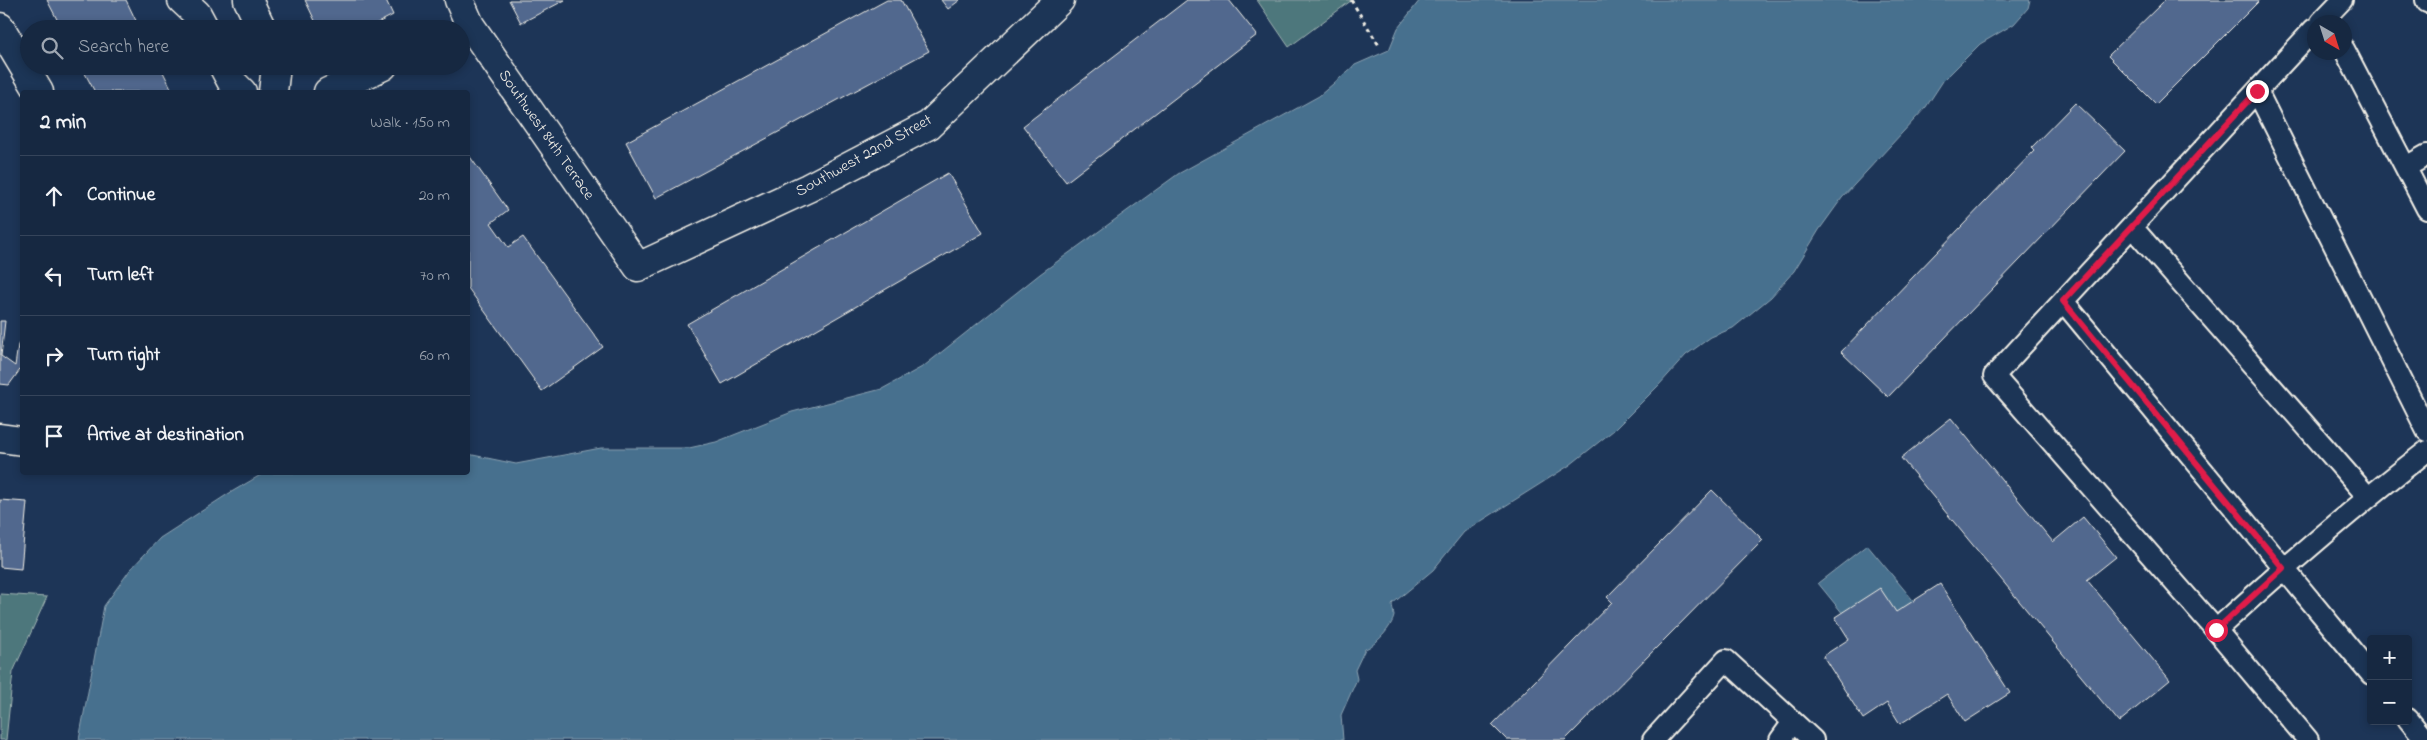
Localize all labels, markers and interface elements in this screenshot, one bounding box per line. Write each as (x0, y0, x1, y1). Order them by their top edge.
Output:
north arrow (2307, 15, 2352, 60)
search box (20, 20, 470, 75)
icon: search (38, 34, 66, 62)
text: Search here (78, 34, 169, 61)
street label: Southwest 84th Terrace (492, 65, 601, 206)
route end (2246, 80, 2269, 103)
text: 2 min (40, 108, 86, 138)
street label: Southwest 22nd Street (791, 108, 937, 204)
text: Walk · 150 m (370, 111, 450, 135)
icon: ahead (40, 182, 68, 210)
text: Continue (87, 182, 155, 209)
text: 20 m (419, 184, 450, 208)
icon: left (40, 262, 68, 290)
text: Turn left (87, 262, 154, 289)
text: 70 m (420, 264, 450, 288)
icon: right (40, 342, 68, 370)
text: Turn right (87, 342, 160, 369)
text: 60 m (420, 344, 450, 368)
icon: arrive (40, 422, 68, 450)
text: Arrive at destination (87, 422, 244, 449)
route start (2205, 619, 2228, 642)
map controls (2367, 635, 2412, 725)
button: + (2367, 635, 2412, 680)
button: − (2367, 680, 2412, 725)

